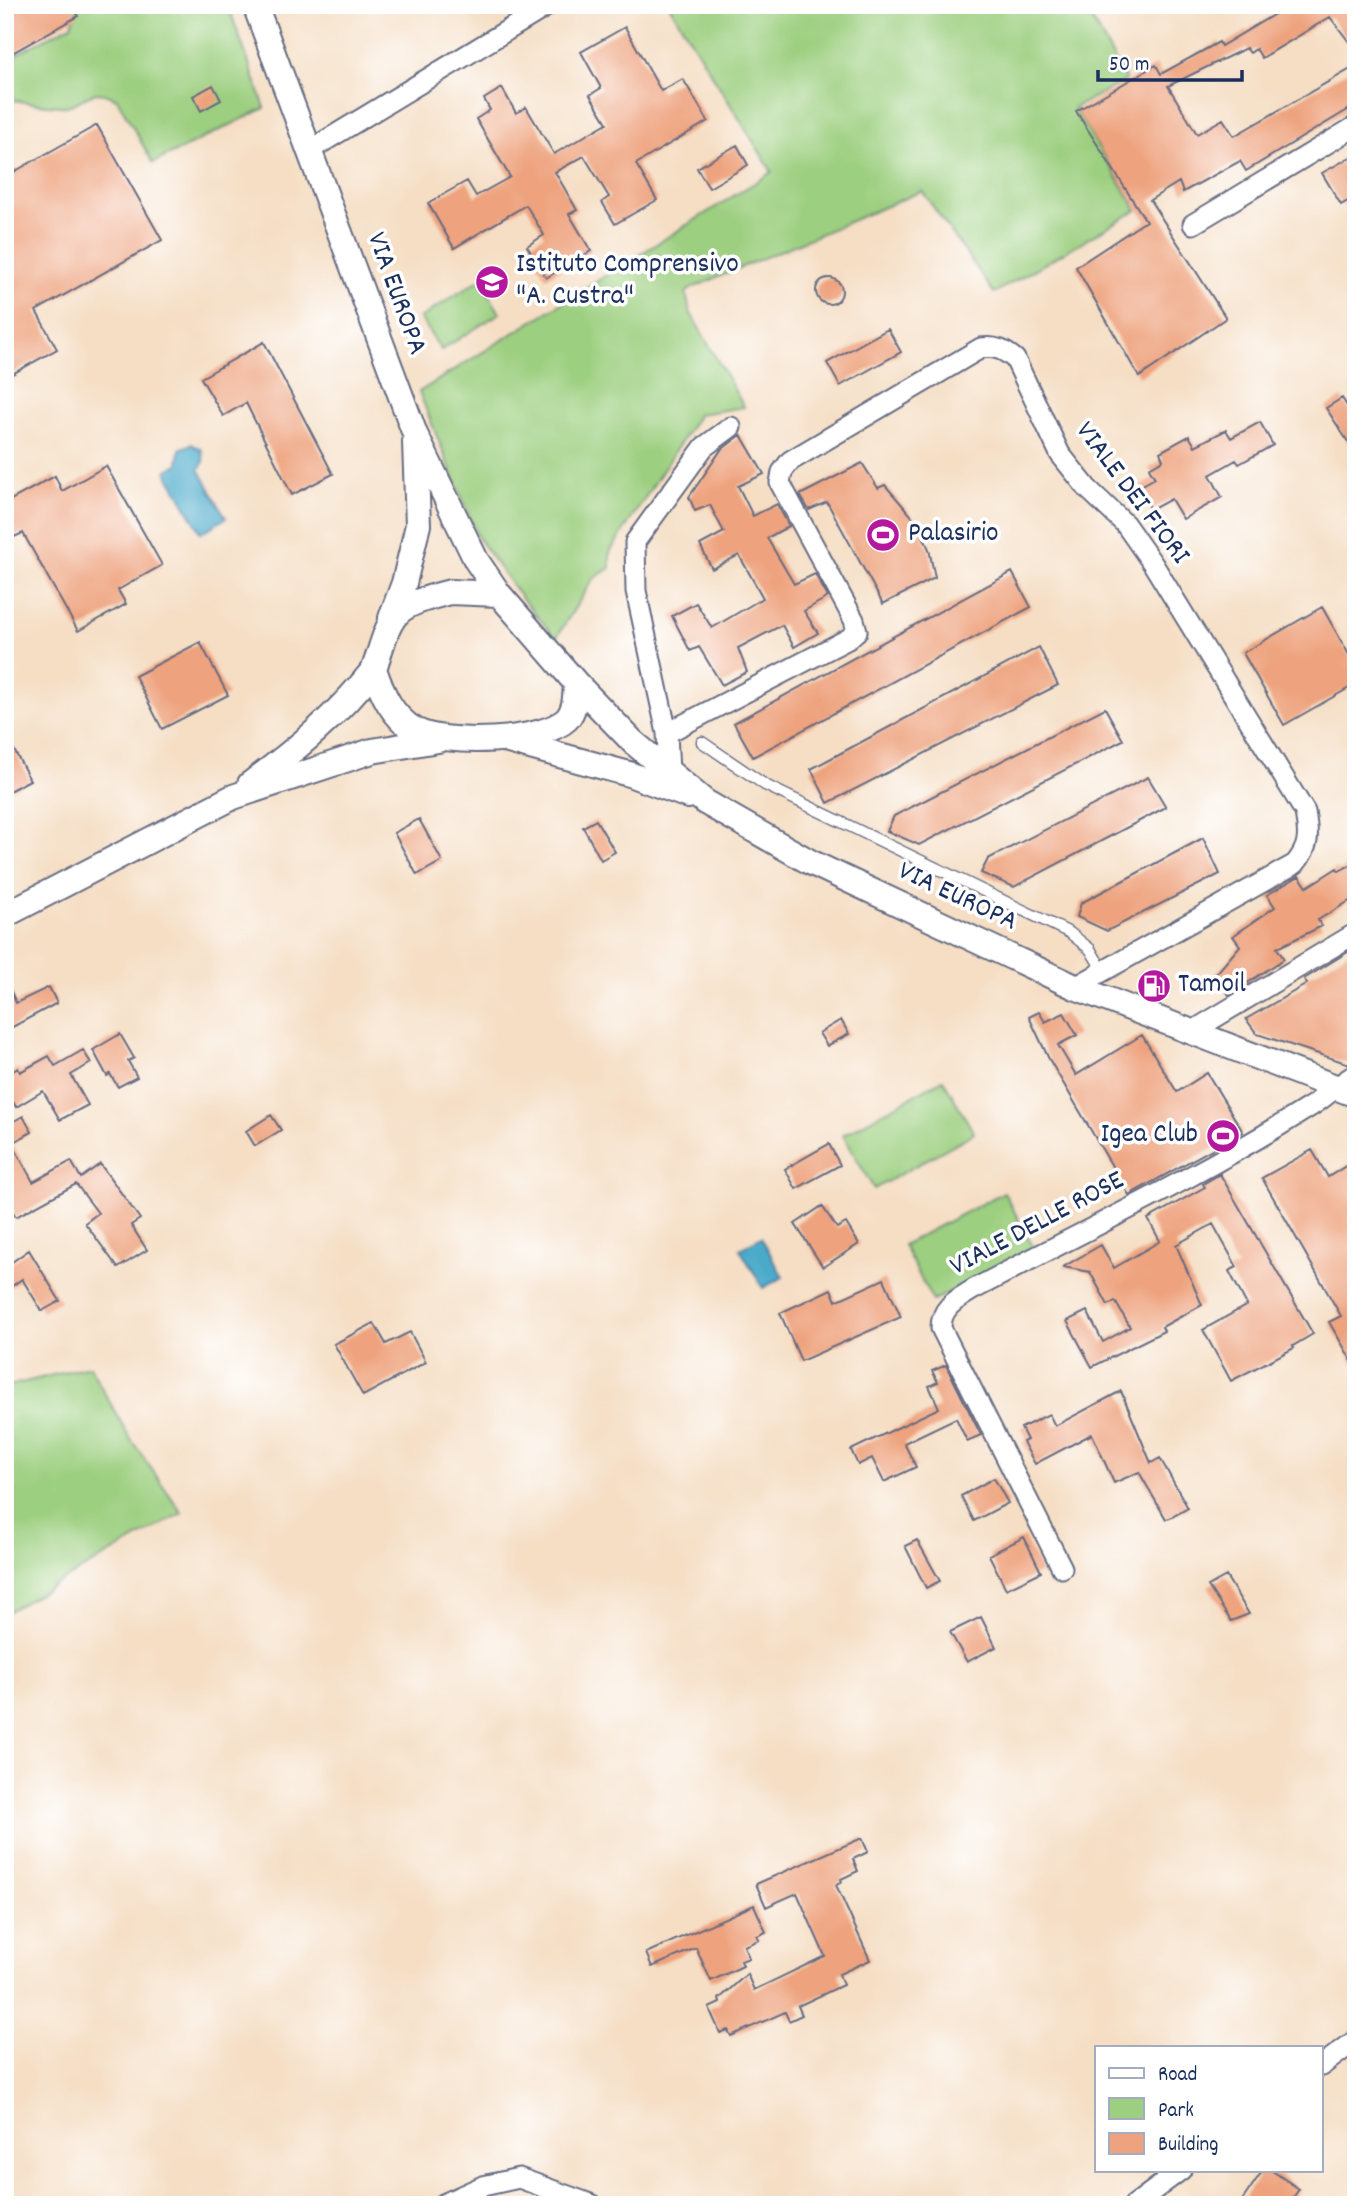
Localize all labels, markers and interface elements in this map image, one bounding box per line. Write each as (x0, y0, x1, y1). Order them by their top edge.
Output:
scale bar (1098, 38, 1242, 82)
text: 50 m (1109, 51, 1149, 81)
street label: VIA EUROPA (354, 227, 436, 361)
place label: Istituto Comprensivo "A. Custra" (516, 246, 739, 318)
school or university icon: Istituto Comprensivo "A. Custra" (473, 263, 511, 301)
street label: VIALE DEI FIORI (1064, 414, 1198, 574)
place label: Palasirio (908, 515, 999, 555)
sports icon: Palasirio (864, 516, 902, 554)
street label: VIA EUROPA (891, 853, 1023, 943)
place label: Tamoil (1178, 966, 1246, 1006)
fuel station icon: Tamoil (1135, 967, 1173, 1005)
place label: Igea Club (1101, 1116, 1198, 1156)
sports icon: Igea Club (1204, 1117, 1242, 1155)
street label: VIALE DELLE ROSE (944, 1162, 1132, 1288)
legend (1095, 2046, 1322, 2172)
text: Road (1158, 2061, 1197, 2091)
text: Park (1158, 2097, 1194, 2127)
text: Building (1158, 2131, 1218, 2161)

